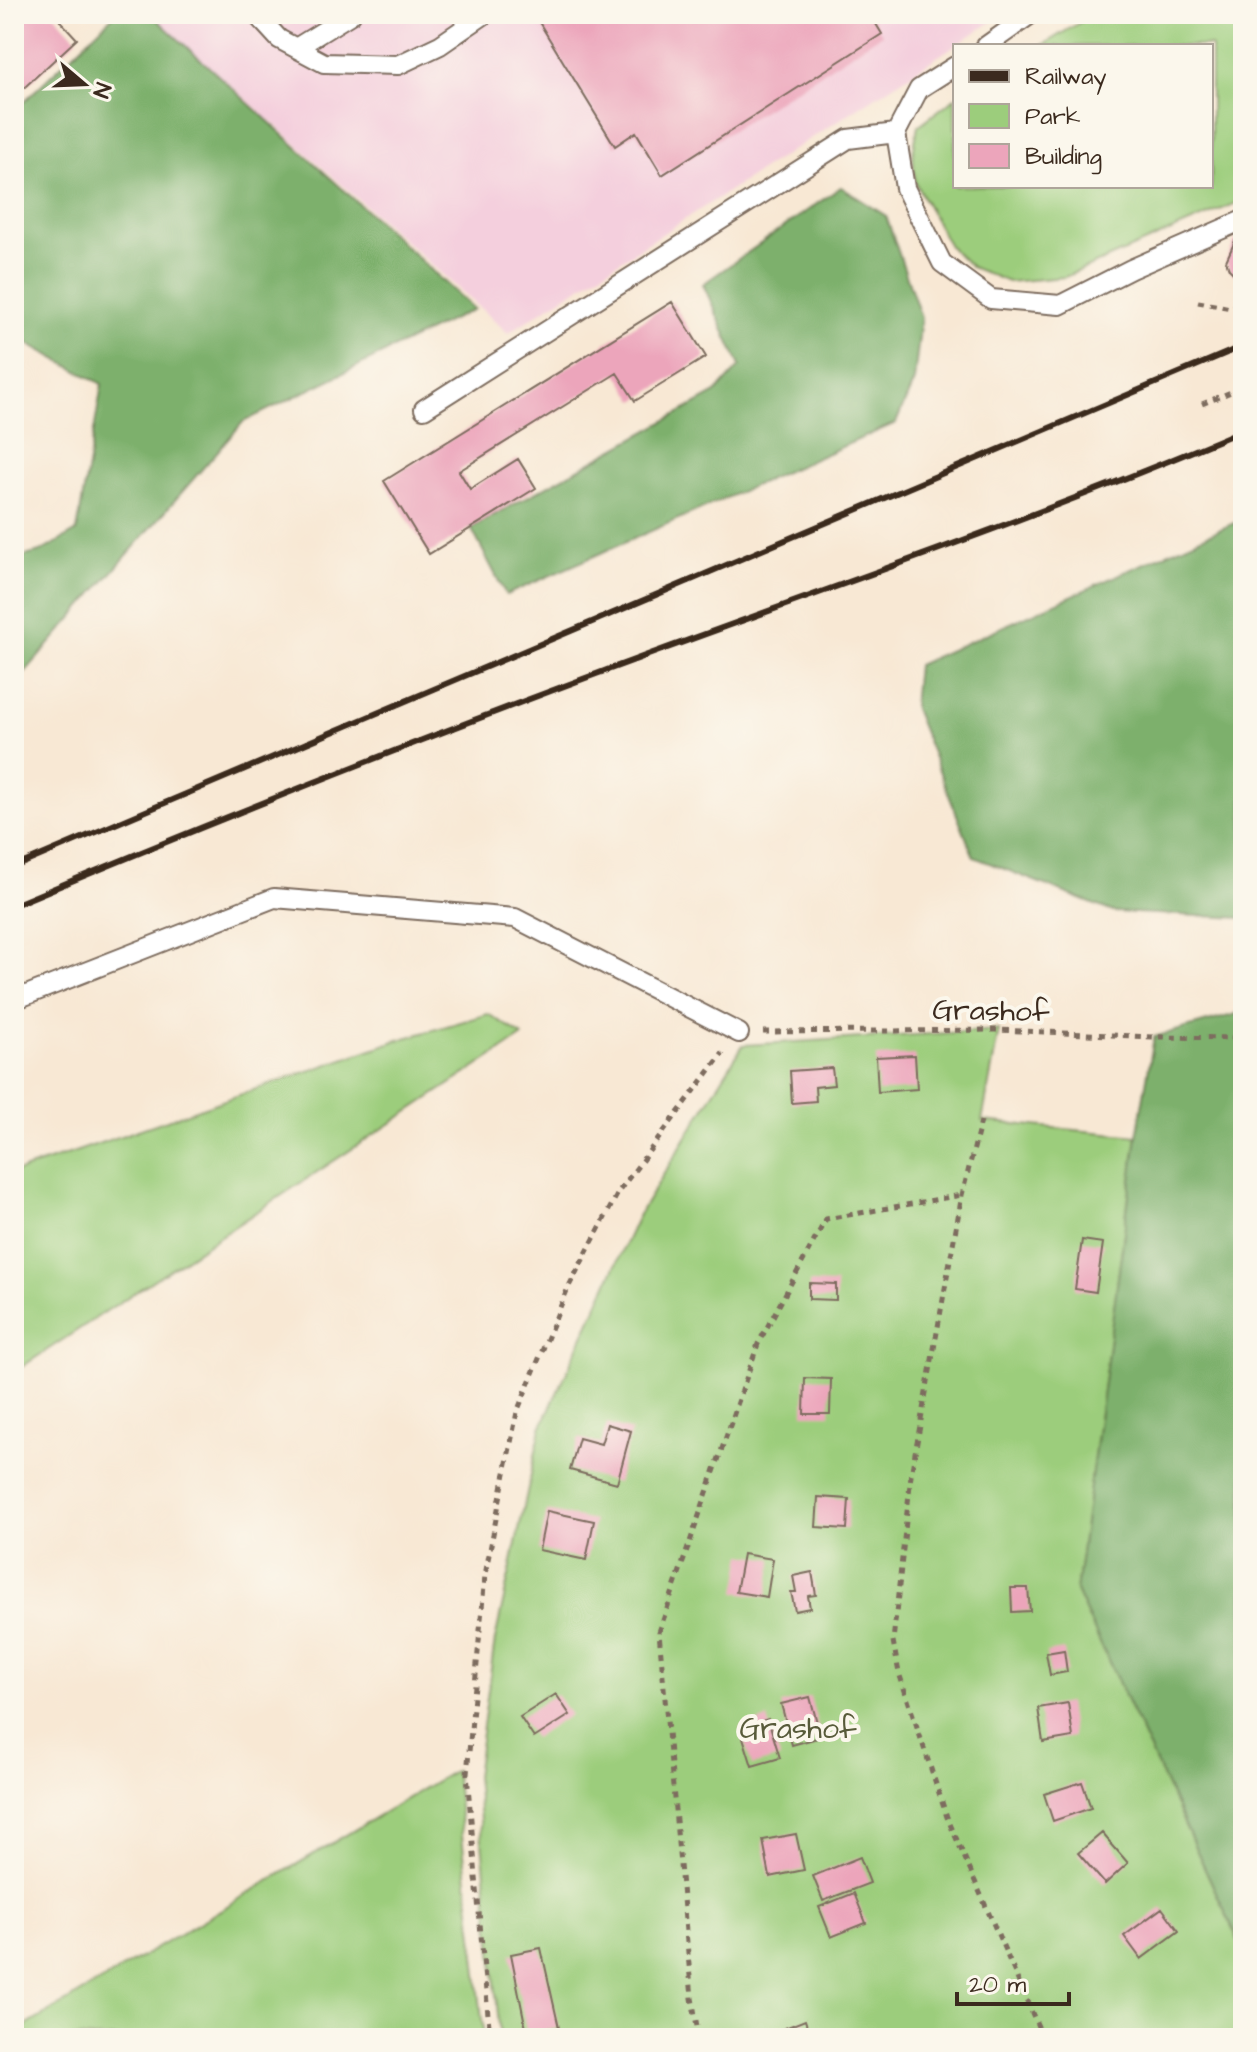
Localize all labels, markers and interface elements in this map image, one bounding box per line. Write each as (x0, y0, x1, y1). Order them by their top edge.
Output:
north arrow (44, 44, 124, 124)
legend (953, 44, 1213, 188)
text: Railway (1025, 60, 1107, 95)
text: N (85, 78, 118, 102)
text: Park (1025, 100, 1081, 134)
text: Building (1025, 140, 1102, 175)
street label: Grashof (932, 989, 1050, 1033)
park label: Grashof (739, 1708, 857, 1750)
scale bar (957, 1956, 1069, 2006)
text: 20 m (969, 1968, 1026, 2002)

